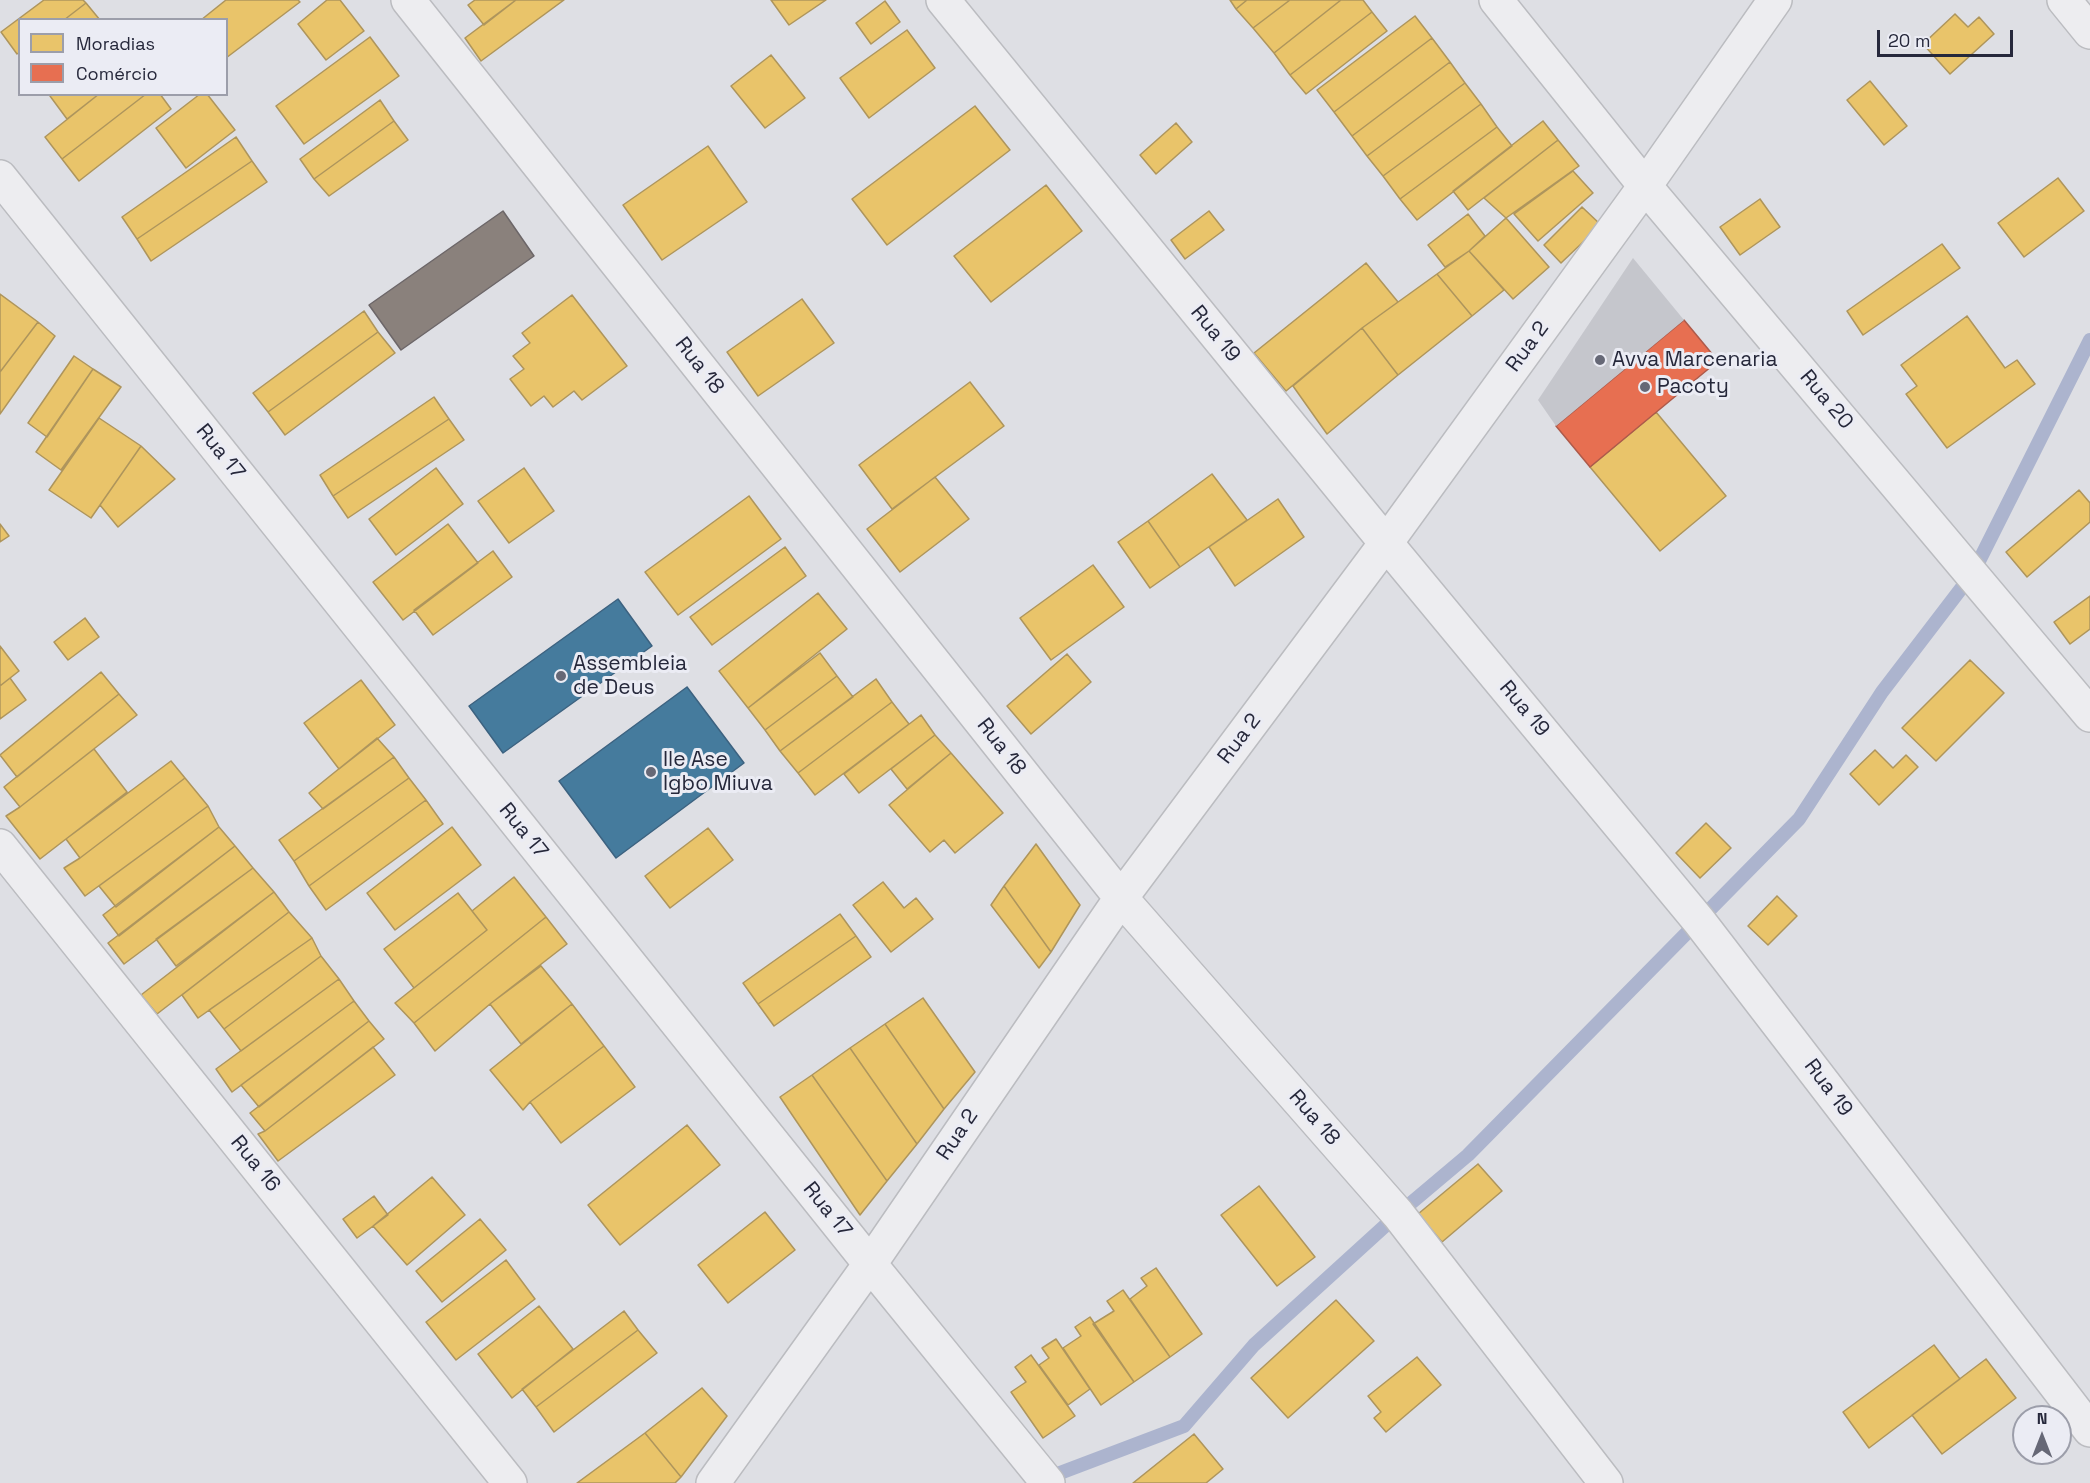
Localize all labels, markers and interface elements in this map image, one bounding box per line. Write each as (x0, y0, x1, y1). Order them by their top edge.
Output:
legend (18, 18, 228, 96)
scale bar (1880, 18, 2016, 56)
text: 20 m (1888, 29, 1931, 52)
text: Moradias (76, 32, 155, 55)
text: Comércio (76, 62, 158, 85)
street label: Rua 19 (1185, 301, 1245, 367)
street label: Rua 2 (1501, 317, 1555, 377)
street label: Rua 18 (669, 332, 729, 400)
place label: Avva Marcenaria (1612, 347, 1777, 373)
marker: Avva Marcenaria (1593, 353, 1607, 367)
street label: Rua 20 (1794, 365, 1858, 435)
place label: Pacoty (1657, 374, 1729, 400)
marker: Pacoty (1638, 380, 1652, 394)
street label: Rua 17 (190, 419, 250, 485)
place label: Assembleia de Deus (573, 651, 687, 701)
marker: Assembleia de Deus (554, 669, 568, 683)
street label: Rua 19 (1493, 676, 1555, 742)
street label: Rua 2 (1213, 709, 1267, 769)
street label: Rua 18 (971, 713, 1031, 781)
place label: Ile Ase Igbo Miuva (663, 747, 773, 797)
marker: Ile Ase Igbo Miuva (644, 765, 658, 779)
street label: Rua 17 (493, 798, 553, 864)
street label: Rua 19 (1798, 1054, 1858, 1122)
street label: Rua 18 (1283, 1085, 1345, 1151)
street label: Rua 2 (932, 1105, 984, 1165)
street label: Rua 16 (225, 1131, 285, 1197)
street label: Rua 17 (797, 1177, 857, 1243)
north arrow (2012, 1405, 2072, 1465)
text: N (2037, 1408, 2047, 1429)

